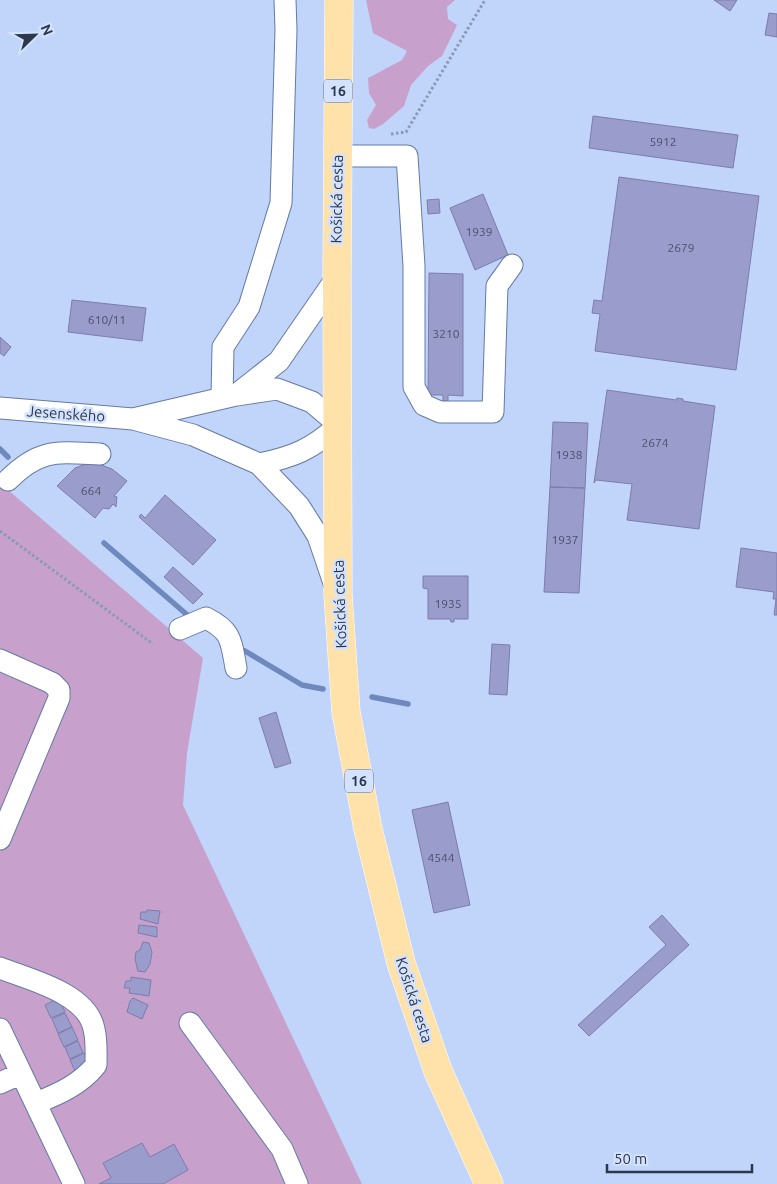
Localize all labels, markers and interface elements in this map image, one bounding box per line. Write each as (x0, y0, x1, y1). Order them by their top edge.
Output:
north arrow (10, 10, 60, 60)
text: N (38, 22, 56, 38)
road number: 16 (324, 80, 352, 102)
house number: 5912 (649, 135, 677, 148)
street label: Košická cesta (327, 154, 346, 244)
house number: 1939 (465, 225, 493, 238)
house number: 2679 (667, 241, 695, 254)
house number: 610/11 (88, 313, 126, 326)
house number: 3210 (432, 327, 460, 340)
street label: Jesenského (26, 402, 106, 425)
house number: 2674 (641, 436, 669, 449)
house number: 1938 (555, 448, 583, 461)
house number: 664 (81, 484, 101, 497)
house number: 1937 (551, 533, 579, 546)
street label: Košická cesta (329, 559, 350, 649)
house number: 1935 (434, 597, 462, 610)
road number: 16 (345, 769, 373, 792)
house number: 4544 (427, 851, 455, 864)
street label: Košická cesta (393, 955, 436, 1045)
scale bar (607, 1142, 752, 1174)
text: 50 m (614, 1150, 647, 1167)

